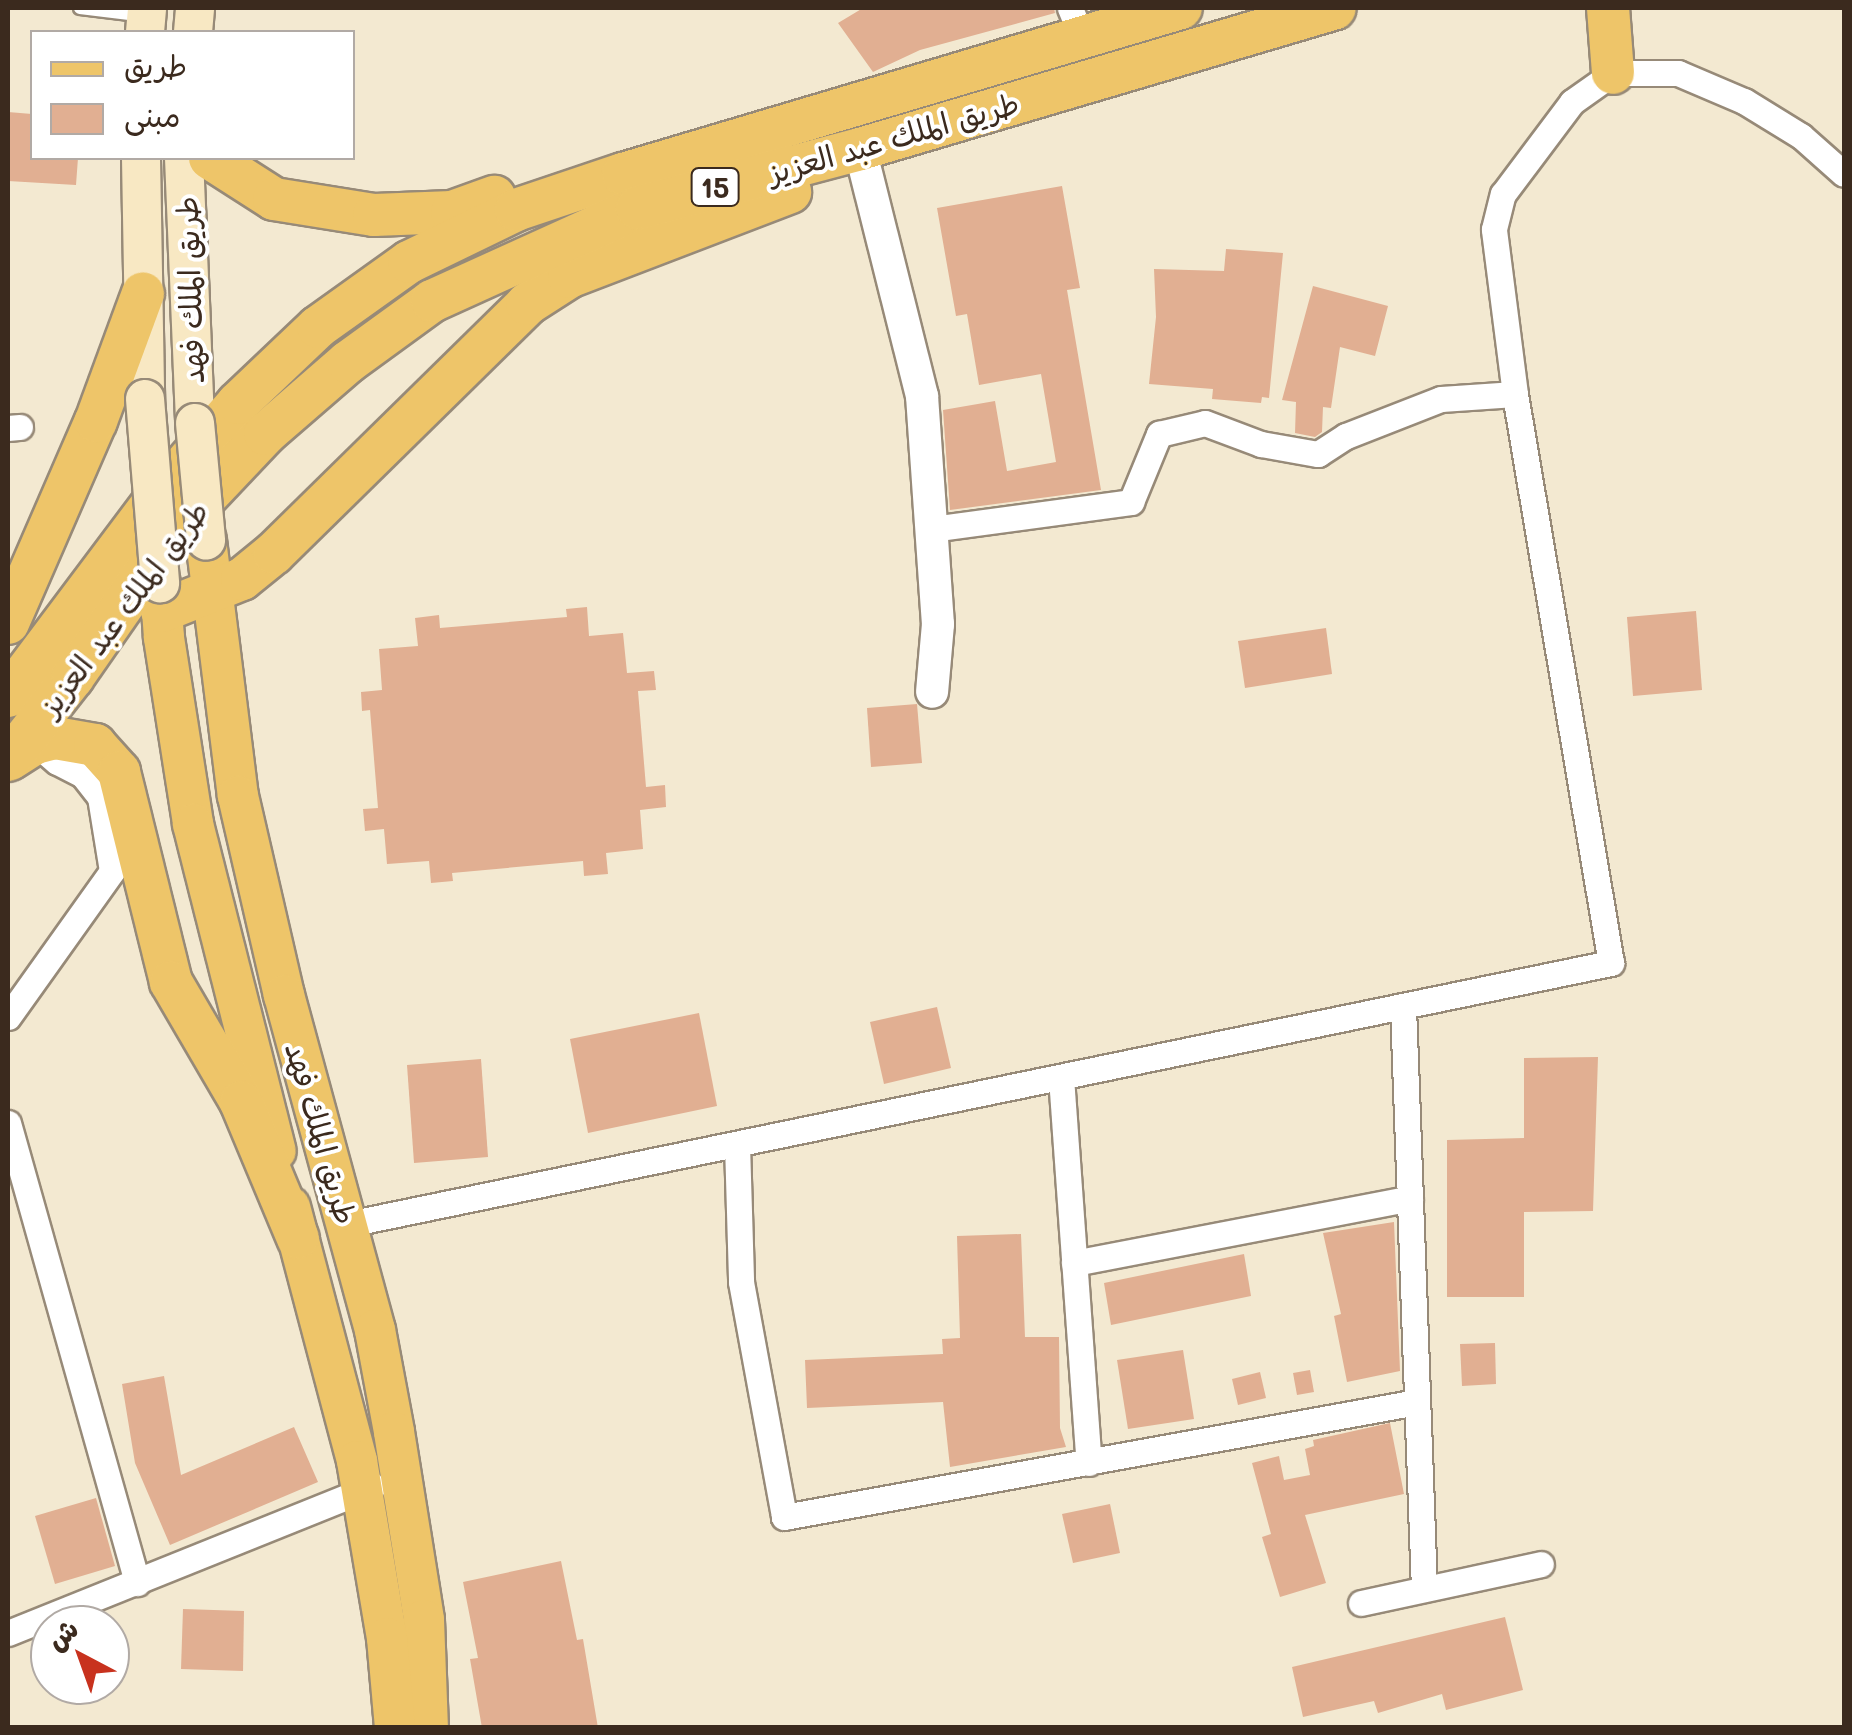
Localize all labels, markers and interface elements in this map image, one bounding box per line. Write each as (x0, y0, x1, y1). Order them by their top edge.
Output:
legend (30, 30, 355, 160)
text: طريق (124, 45, 187, 85)
street label: طريق الملك عبد العزيز (763, 84, 1023, 190)
text: مبنى (124, 95, 180, 135)
road number: 15 (690, 164, 740, 210)
street label: طريق الملك فهد (168, 196, 210, 384)
street label: طريق الملك عبد العزيز (30, 493, 216, 723)
street label: طريق الملك فهد (279, 1038, 365, 1228)
north arrow (30, 1605, 130, 1705)
text: ش (38, 1610, 85, 1658)

